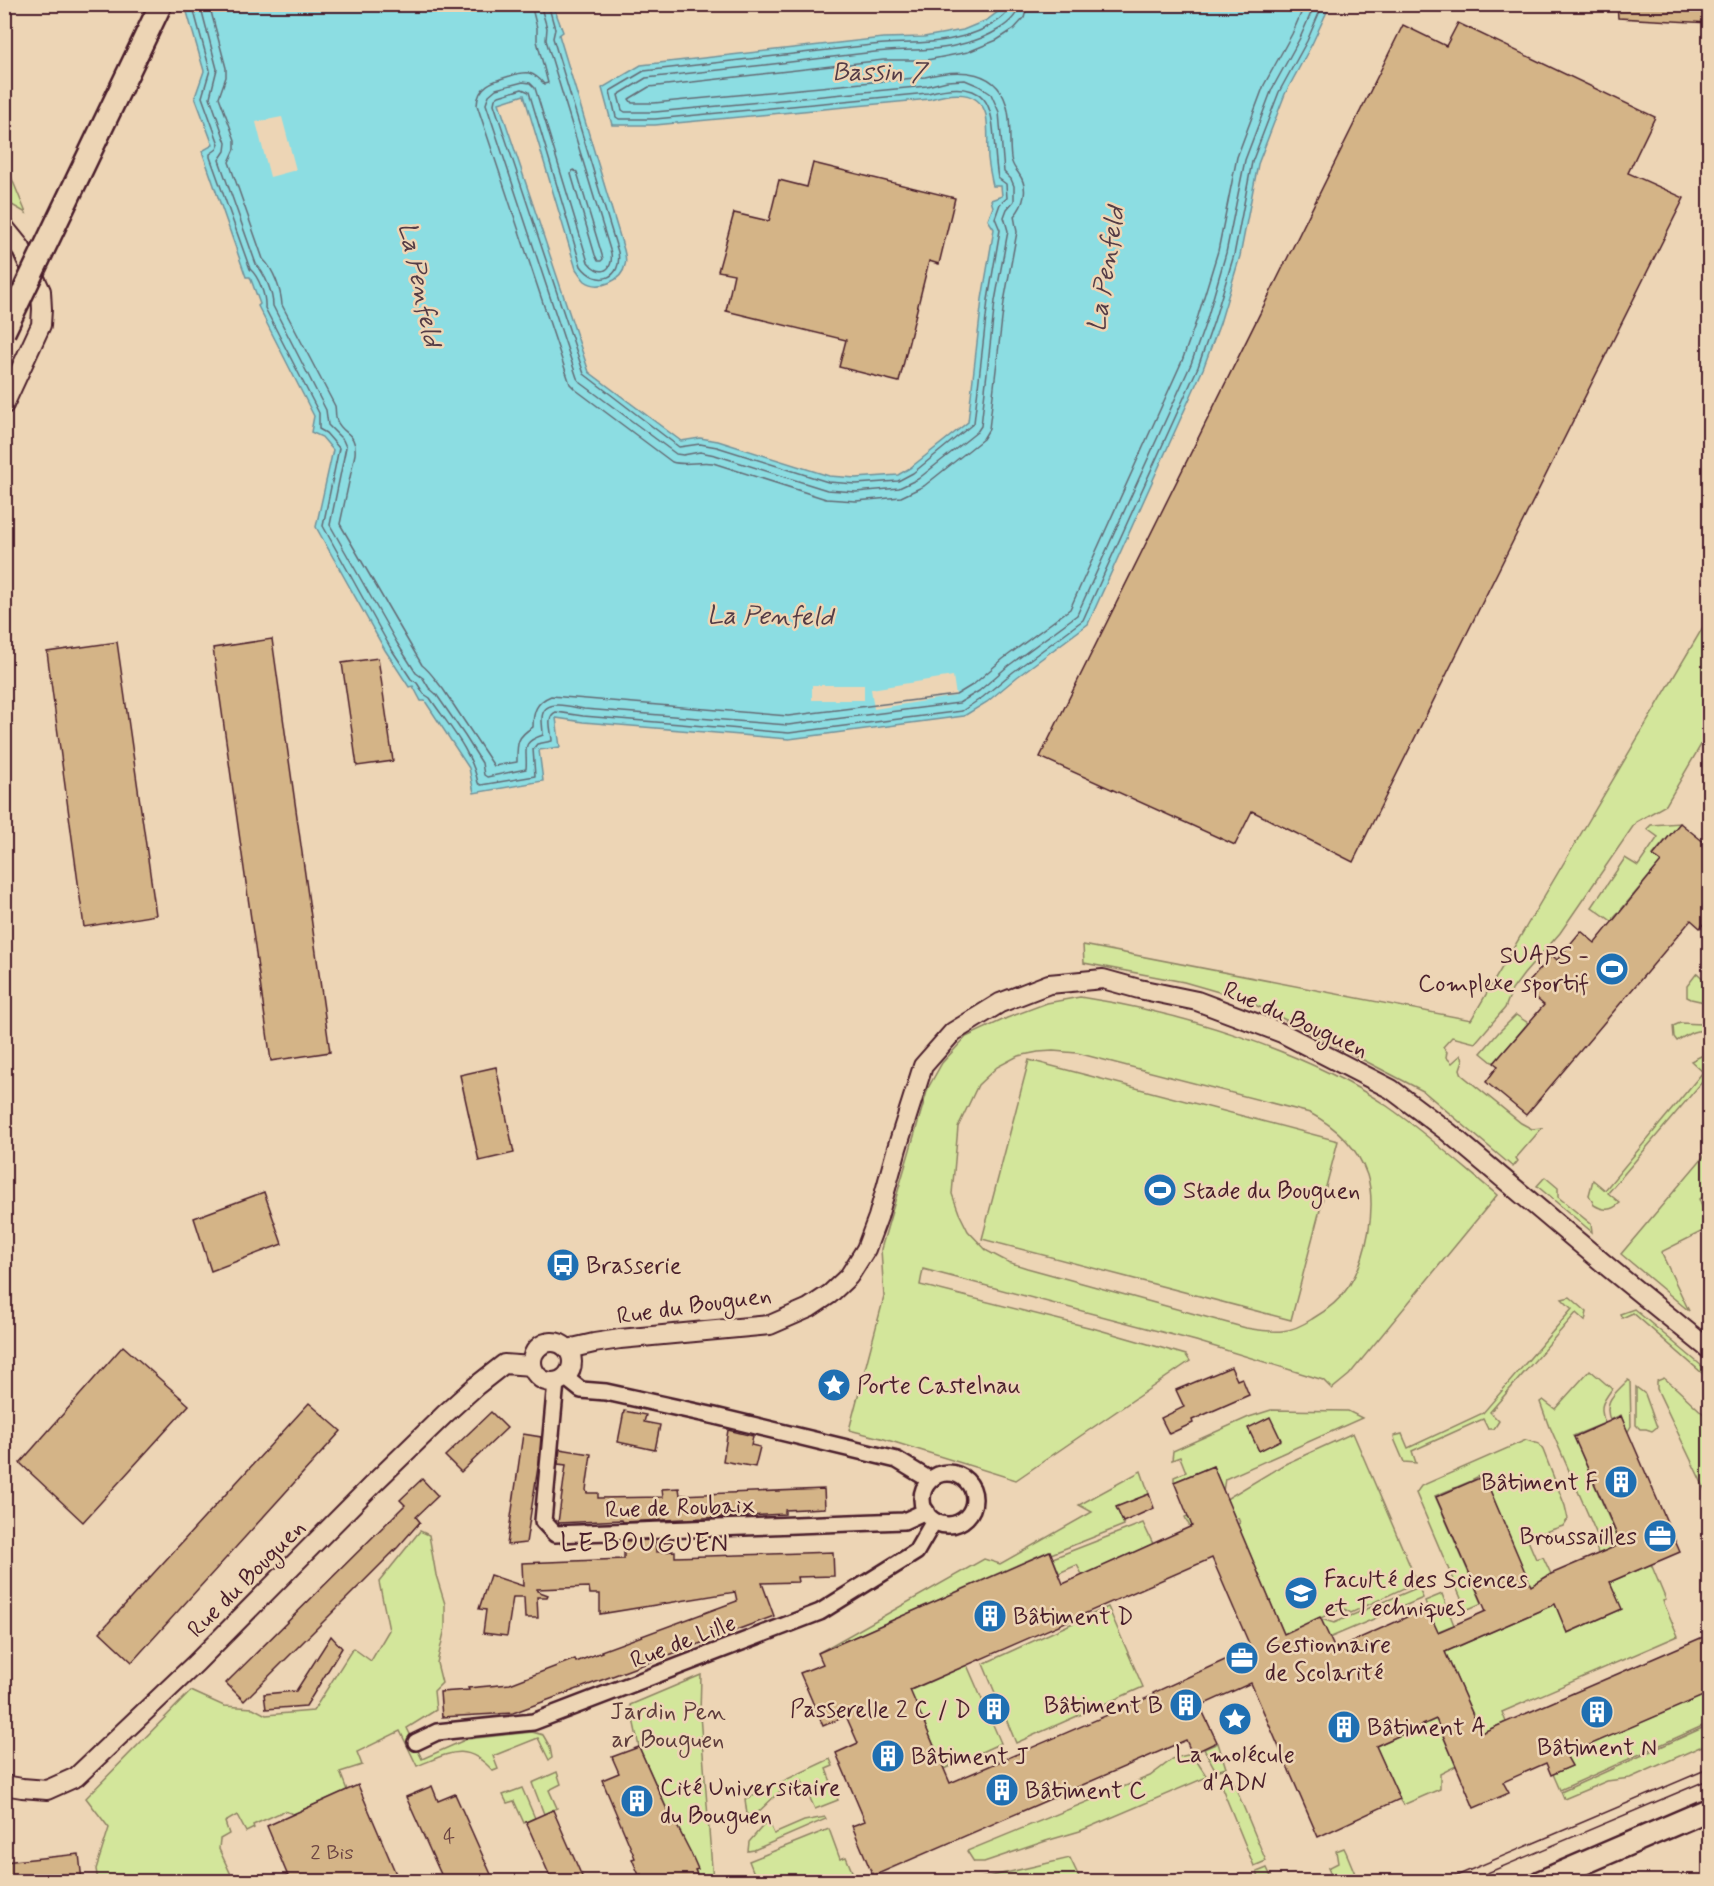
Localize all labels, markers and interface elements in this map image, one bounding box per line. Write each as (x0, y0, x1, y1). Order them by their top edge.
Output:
water label: Bassin 7 (832, 56, 930, 90)
water label: La Penfeld (1080, 202, 1134, 334)
water label: La Penfeld (389, 219, 449, 352)
water label: La Penfeld (707, 599, 836, 635)
place label: SUAPS - Complexe sportif (1418, 941, 1589, 1000)
sports icon: SUAPS - Complexe sportif (1594, 951, 1630, 987)
street label: Rue du Bouguen (1217, 975, 1373, 1068)
sports icon: Stade du Bouguen (1142, 1172, 1178, 1208)
place label: Stade du Bouguen (1183, 1176, 1360, 1209)
bus stop icon: Brasserie (545, 1247, 581, 1283)
place label: Brasserie (586, 1251, 682, 1282)
street label: Rue du Bouguen (615, 1280, 774, 1335)
place icon: Porte Castelnau (816, 1367, 852, 1403)
place label: Porte Castelnau (857, 1371, 1021, 1402)
building icon: Bâtiment F (1603, 1464, 1639, 1500)
place label: Bâtiment F (1481, 1468, 1598, 1499)
street label: Rue de Roubaix (605, 1490, 756, 1527)
street label: Rue du Bouguen (181, 1513, 314, 1646)
office icon: Broussailles (1642, 1518, 1678, 1554)
place label: Broussailles (1520, 1522, 1637, 1553)
district label: LE BOUGUEN (560, 1527, 730, 1561)
place label: Faculté des Sciences et Techniques (1324, 1565, 1528, 1624)
school or university icon: Faculté des Sciences et Techniques (1283, 1575, 1319, 1611)
building icon: Bâtiment D (972, 1598, 1008, 1634)
place label: Bâtiment D (1013, 1602, 1134, 1633)
street label: Rue de Lille (626, 1608, 741, 1677)
place label: Gestionnaire de Scolarité (1265, 1630, 1391, 1689)
office icon: Gestionnaire de Scolarité (1224, 1640, 1260, 1676)
building icon: Bâtiment B (1168, 1687, 1204, 1723)
building icon: Passerelle 2 C / D (976, 1691, 1012, 1727)
place label: Bâtiment B (1044, 1691, 1163, 1722)
building icon: Bâtiment N (1579, 1694, 1615, 1730)
place label: Passerelle 2 C / D (790, 1695, 971, 1726)
park label: Jardin Pen ar Bouguen (610, 1697, 726, 1758)
place icon: La molécule d'ADN (1217, 1701, 1253, 1737)
building icon: Bâtiment A (1326, 1709, 1362, 1745)
place label: Bâtiment A (1367, 1713, 1486, 1744)
place label: Bâtiment N (1537, 1733, 1657, 1764)
building icon: Bâtiment J (870, 1738, 906, 1774)
place label: La molécule d'ADN (1175, 1740, 1295, 1799)
place label: Bâtiment J (911, 1742, 1029, 1773)
building icon: Bâtiment C (984, 1772, 1020, 1808)
place label: Cité Universitaire du Bouguen (660, 1773, 841, 1834)
place label: Bâtiment C (1025, 1776, 1146, 1807)
building icon: Cité Universitaire du Bouguen (619, 1783, 655, 1819)
house number: 4 (443, 1823, 455, 1851)
house number: 2 Bis (310, 1839, 354, 1867)

